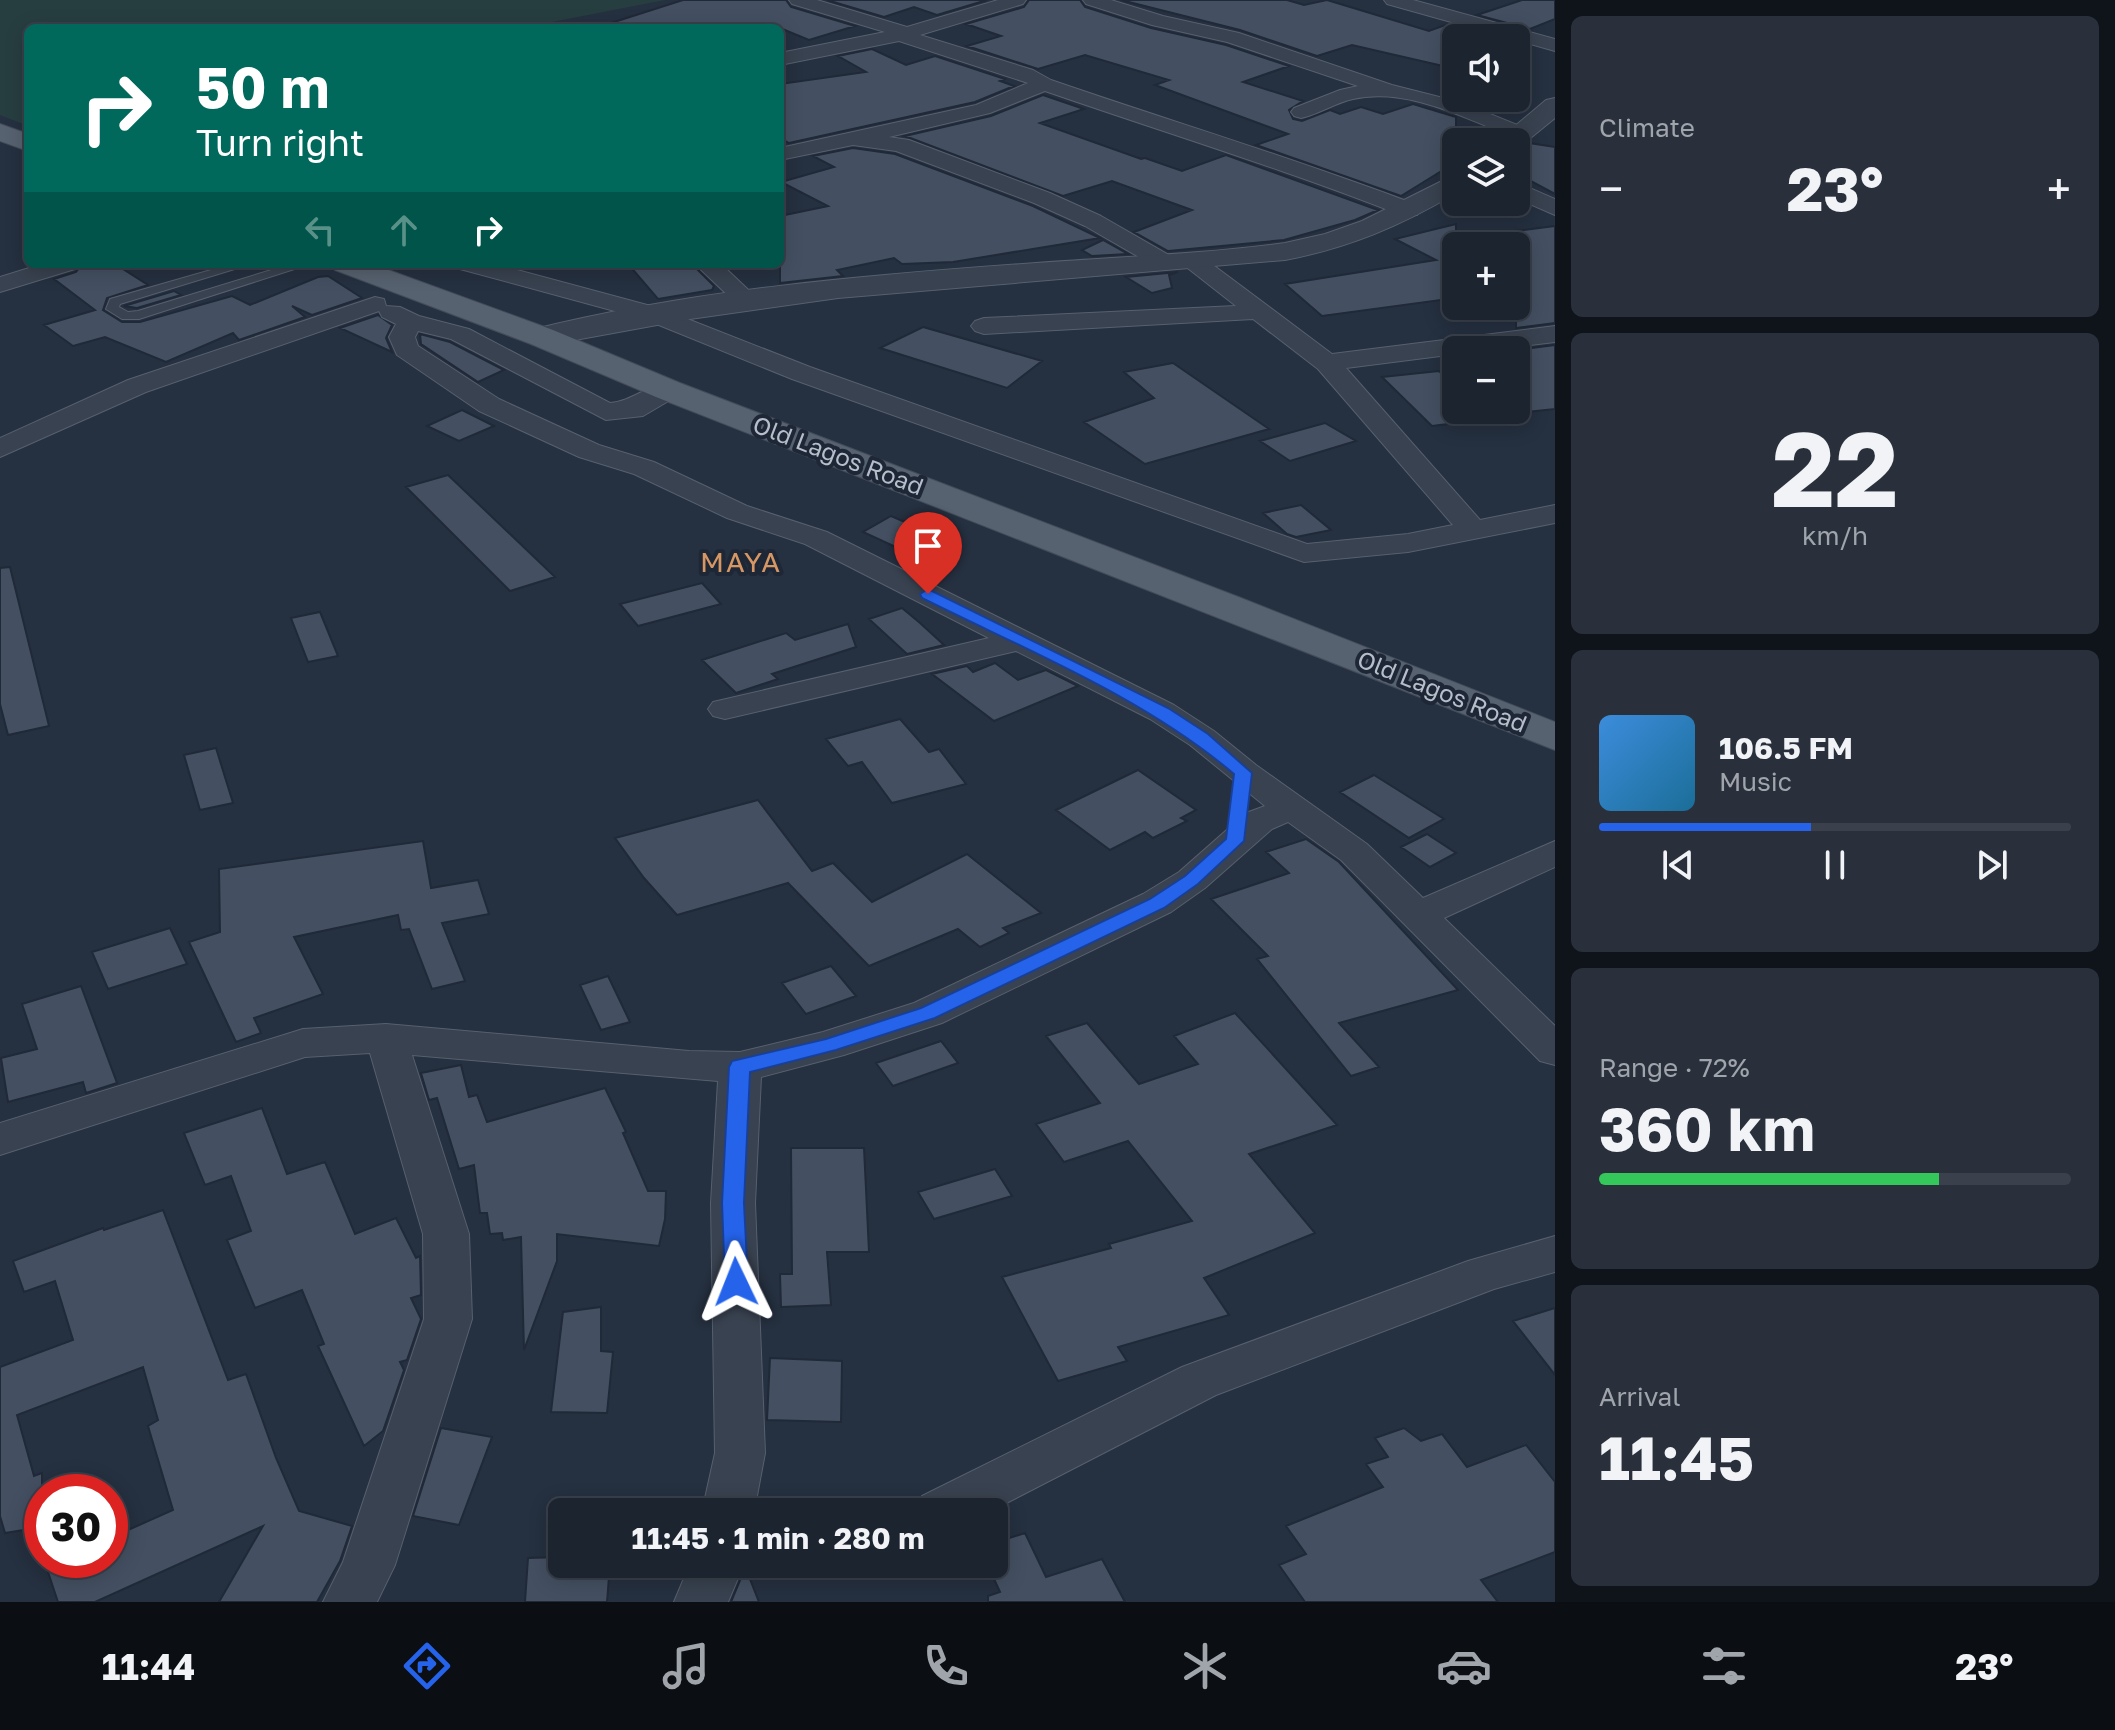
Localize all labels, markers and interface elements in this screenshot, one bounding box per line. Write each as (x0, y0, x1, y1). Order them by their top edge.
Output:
map controls (1442, 24, 1530, 424)
button: sound (1442, 24, 1530, 112)
text: 50 m (196, 53, 330, 120)
icon: right (64, 56, 168, 160)
text: Climate (1599, 112, 1695, 143)
text: Turn right (196, 121, 364, 164)
button: layers (1442, 128, 1530, 216)
text: 23° (1787, 152, 1883, 224)
text: − (1599, 162, 1623, 215)
text: + (2047, 162, 2071, 215)
icon: left (298, 208, 342, 252)
icon: ahead (382, 208, 426, 252)
icon: right (466, 208, 510, 252)
button: + (1442, 232, 1530, 320)
button: − (1442, 336, 1530, 424)
text: 22 (1772, 405, 1898, 530)
street label: Old Lagos Road (749, 409, 928, 500)
pin (894, 512, 962, 594)
text: km/h (1802, 520, 1868, 551)
icon: arrive (906, 524, 950, 568)
district label: MAYA (700, 545, 782, 578)
street label: Old Lagos Road (1354, 643, 1531, 738)
text: 106.5 FM (1719, 730, 1853, 766)
text: Music (1719, 766, 1792, 797)
icon: previous (1656, 843, 1700, 887)
icon: pause (1813, 843, 1857, 887)
icon: next (1970, 843, 2014, 887)
text: Range · 72% (1599, 1052, 1750, 1083)
text: 360 km (1599, 1092, 1815, 1164)
position arrow (694, 1240, 778, 1324)
text: Arrival (1599, 1381, 1680, 1412)
text: 11:45 (1599, 1421, 1754, 1493)
speed limit sign: 30 (24, 1474, 128, 1578)
text: 11:45 · 1 min · 280 m (631, 1520, 925, 1556)
icon: directions (399, 1638, 455, 1694)
icon: music (658, 1638, 714, 1694)
icon: phone (918, 1638, 974, 1694)
icon: climate (1177, 1638, 1233, 1694)
icon: car (1436, 1638, 1492, 1694)
icon: filters (1696, 1638, 1752, 1694)
text: 11:44 (102, 1645, 195, 1688)
text: 23° (1955, 1645, 2013, 1688)

